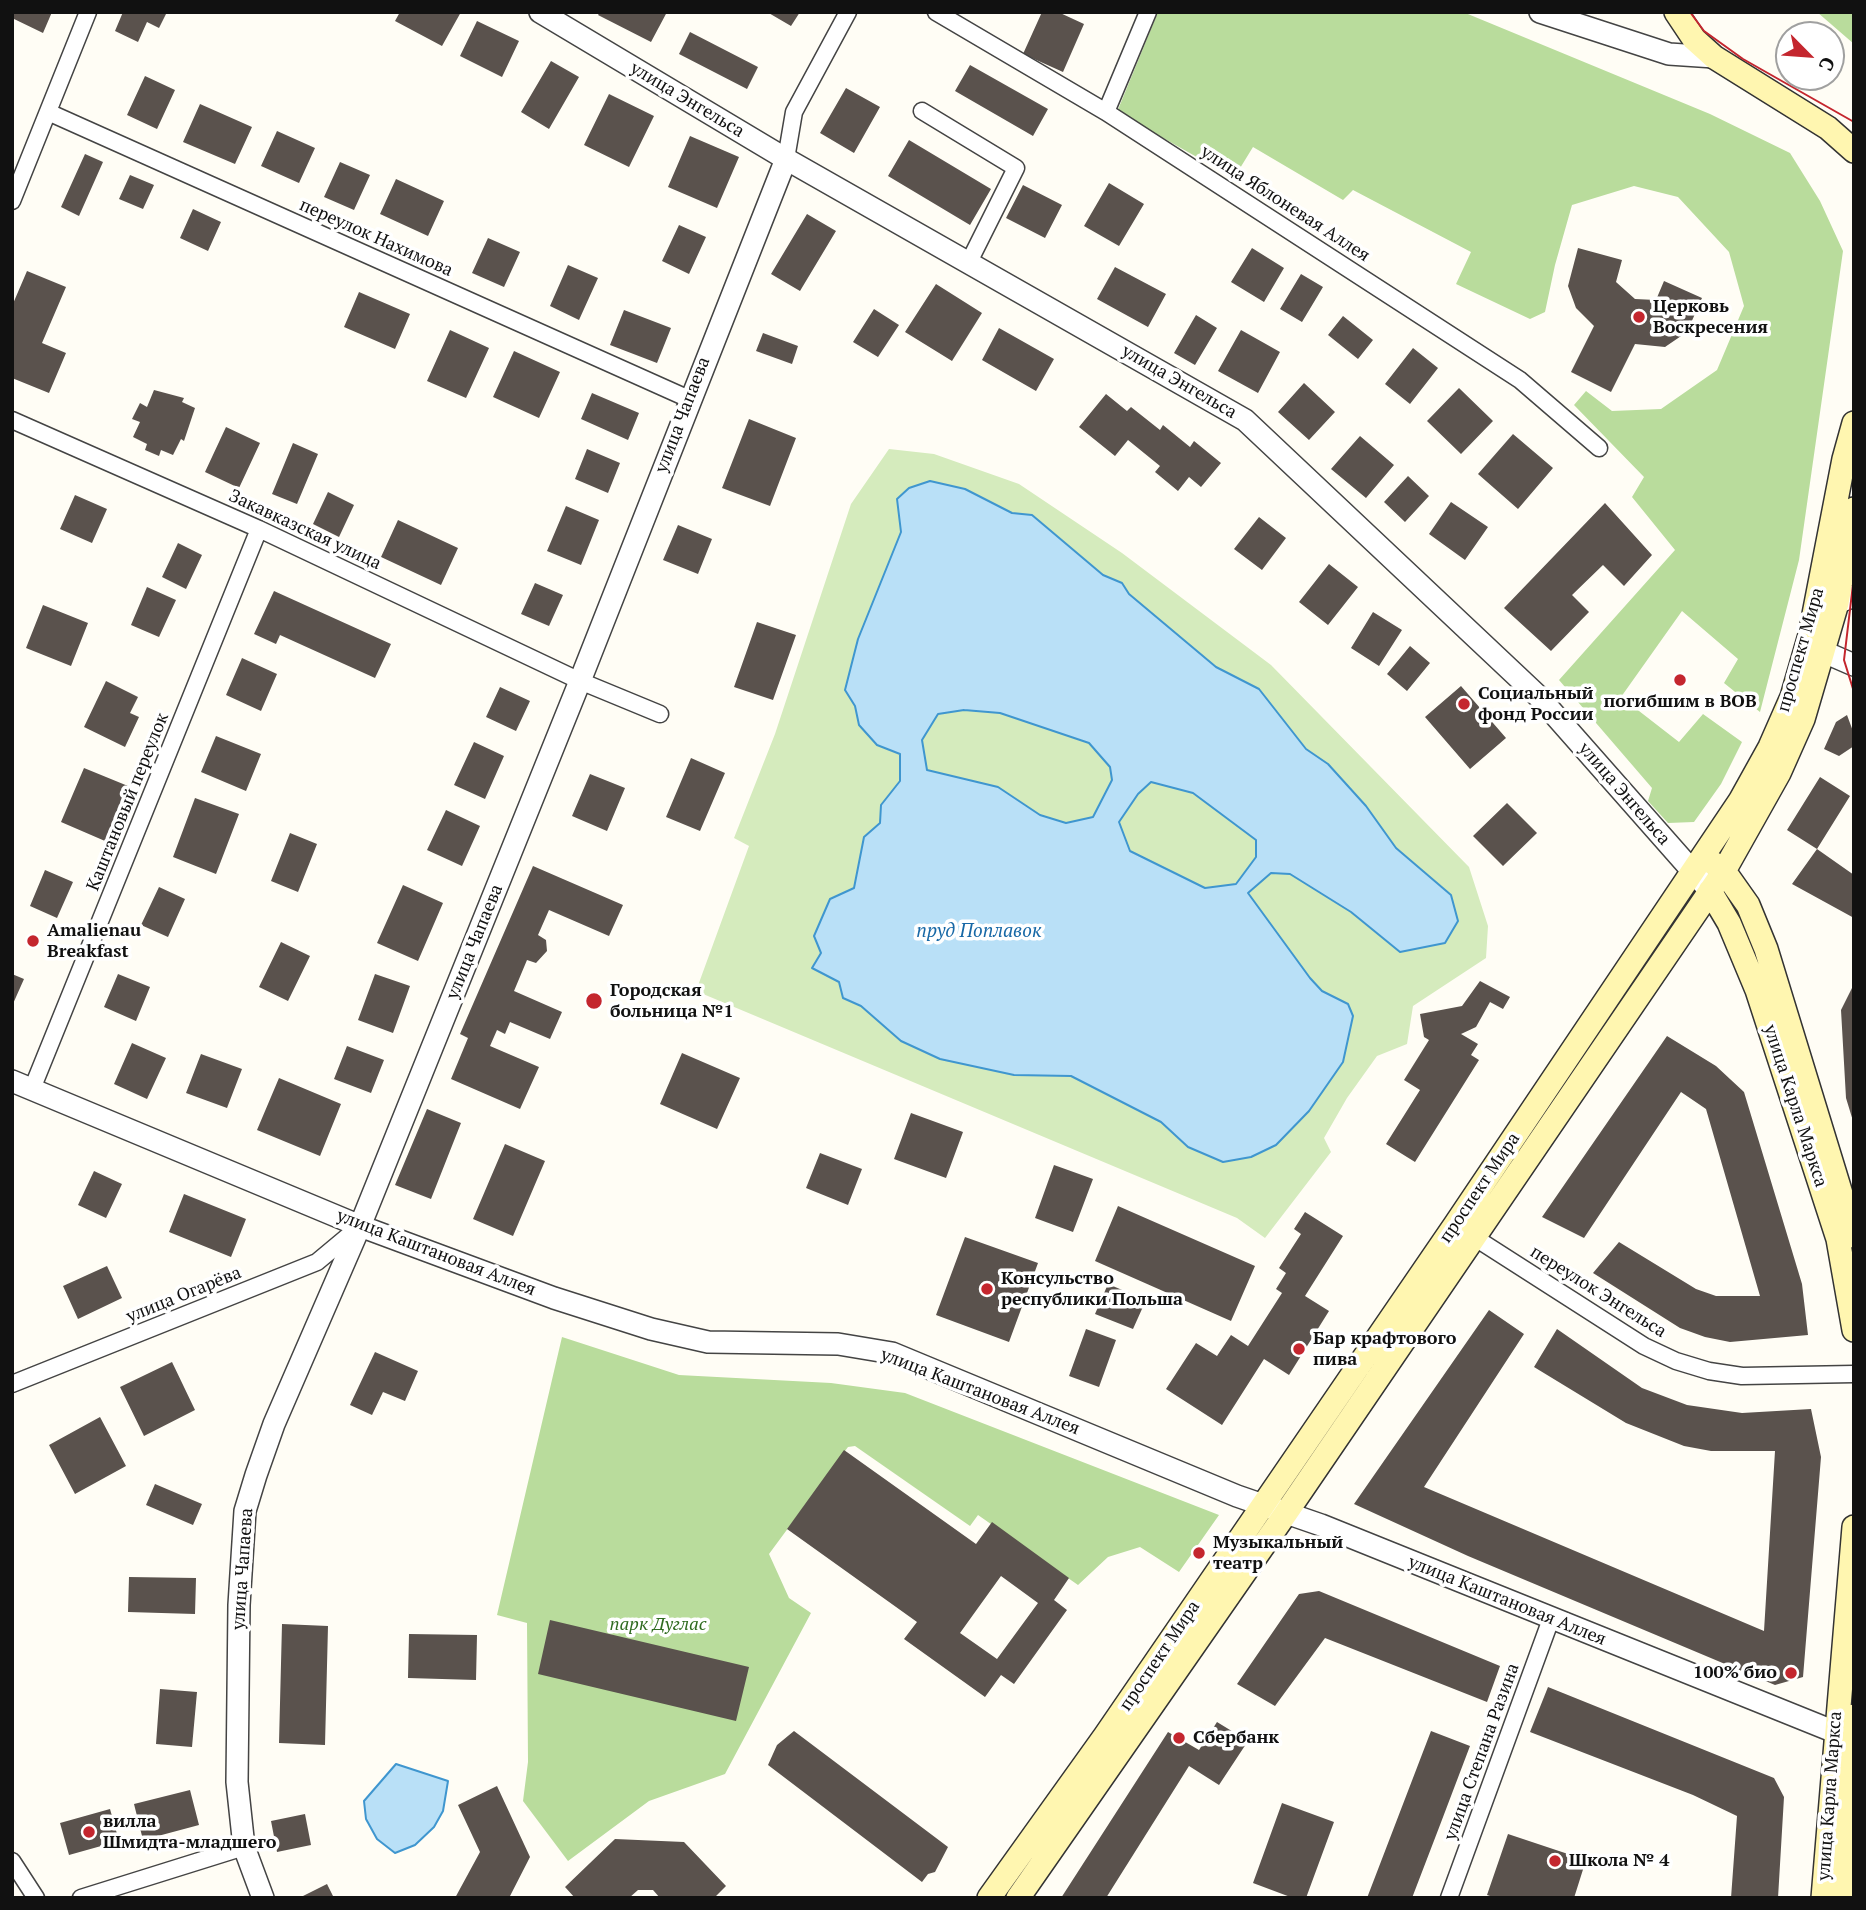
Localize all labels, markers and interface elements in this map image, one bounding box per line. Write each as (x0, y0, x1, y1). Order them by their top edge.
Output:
north arrow (1775, 21, 1845, 91)
text: С (1814, 53, 1842, 75)
street label: улица Энгельса (626, 58, 748, 142)
street label: улица Яблоневая Аллея (1196, 141, 1374, 267)
street label: переулок Нахимова (296, 194, 456, 282)
place label: Церковь Воскресения (1653, 296, 1768, 338)
marker: Церковь Воскресения (1631, 309, 1647, 325)
street label: улица Энгельса (1118, 340, 1240, 424)
street label: улица Чапаева (651, 354, 715, 476)
street label: Закавказская улица (225, 485, 385, 575)
street label: проспект Мира (1773, 585, 1829, 715)
marker: погибшим в ВОВ (1672, 672, 1688, 688)
place label: Социальный фонд России (1478, 683, 1594, 726)
place label: погибшим в ВОВ (1603, 691, 1757, 713)
marker: Социальный фонд России (1456, 696, 1472, 712)
street label: Каштановый переулок (82, 710, 174, 894)
street label: улица Энгельса (1574, 738, 1674, 850)
street label: улица Чапаева (442, 881, 508, 1003)
place label: Amalienau Breakfast (47, 920, 141, 962)
water label: пруд Поплавок (916, 921, 1042, 943)
marker: Amalienau Breakfast (25, 933, 41, 949)
place label: Городская больница №1 (610, 980, 734, 1023)
marker: Городская больница №1 (584, 991, 604, 1011)
street label: улица Карла Маркса (1759, 1022, 1831, 1190)
street label: проспект Мира (1435, 1129, 1525, 1247)
street label: улица Каштановая Аллея (333, 1205, 539, 1301)
street label: переулок Энгельса (1526, 1241, 1670, 1343)
street label: улица Огарёва (123, 1262, 245, 1328)
place label: Консульство республики Польша (1001, 1268, 1183, 1310)
marker: Консульство республики Польша (979, 1281, 995, 1297)
place label: Бар крафтового пива (1313, 1328, 1456, 1370)
marker: Бар крафтового пива (1291, 1341, 1307, 1357)
street label: улица Каштановая Аллея (877, 1344, 1083, 1440)
street label: улица Чапаева (228, 1507, 258, 1631)
place label: Музыкальный театр (1213, 1532, 1343, 1574)
marker: Музыкальный театр (1191, 1545, 1207, 1561)
street label: улица Каштановая Аллея (1405, 1551, 1609, 1651)
street label: проспект Мира (1115, 1597, 1205, 1715)
park label: парк Дуглас (610, 1614, 706, 1636)
street label: улица Степана Разина (1440, 1660, 1524, 1844)
place label: 100% био (1693, 1662, 1777, 1684)
marker: 100% био (1783, 1665, 1799, 1681)
street label: улица Карла Маркса (1813, 1711, 1847, 1881)
place label: Сбербанк (1193, 1727, 1279, 1749)
marker: Сбербанк (1171, 1730, 1187, 1746)
place label: вилла Шмидта-младшего (103, 1811, 276, 1854)
marker: вилла Шмидта-младшего (81, 1824, 97, 1840)
place label: Школа № 4 (1569, 1850, 1669, 1872)
marker: Школа № 4 (1547, 1853, 1563, 1869)

